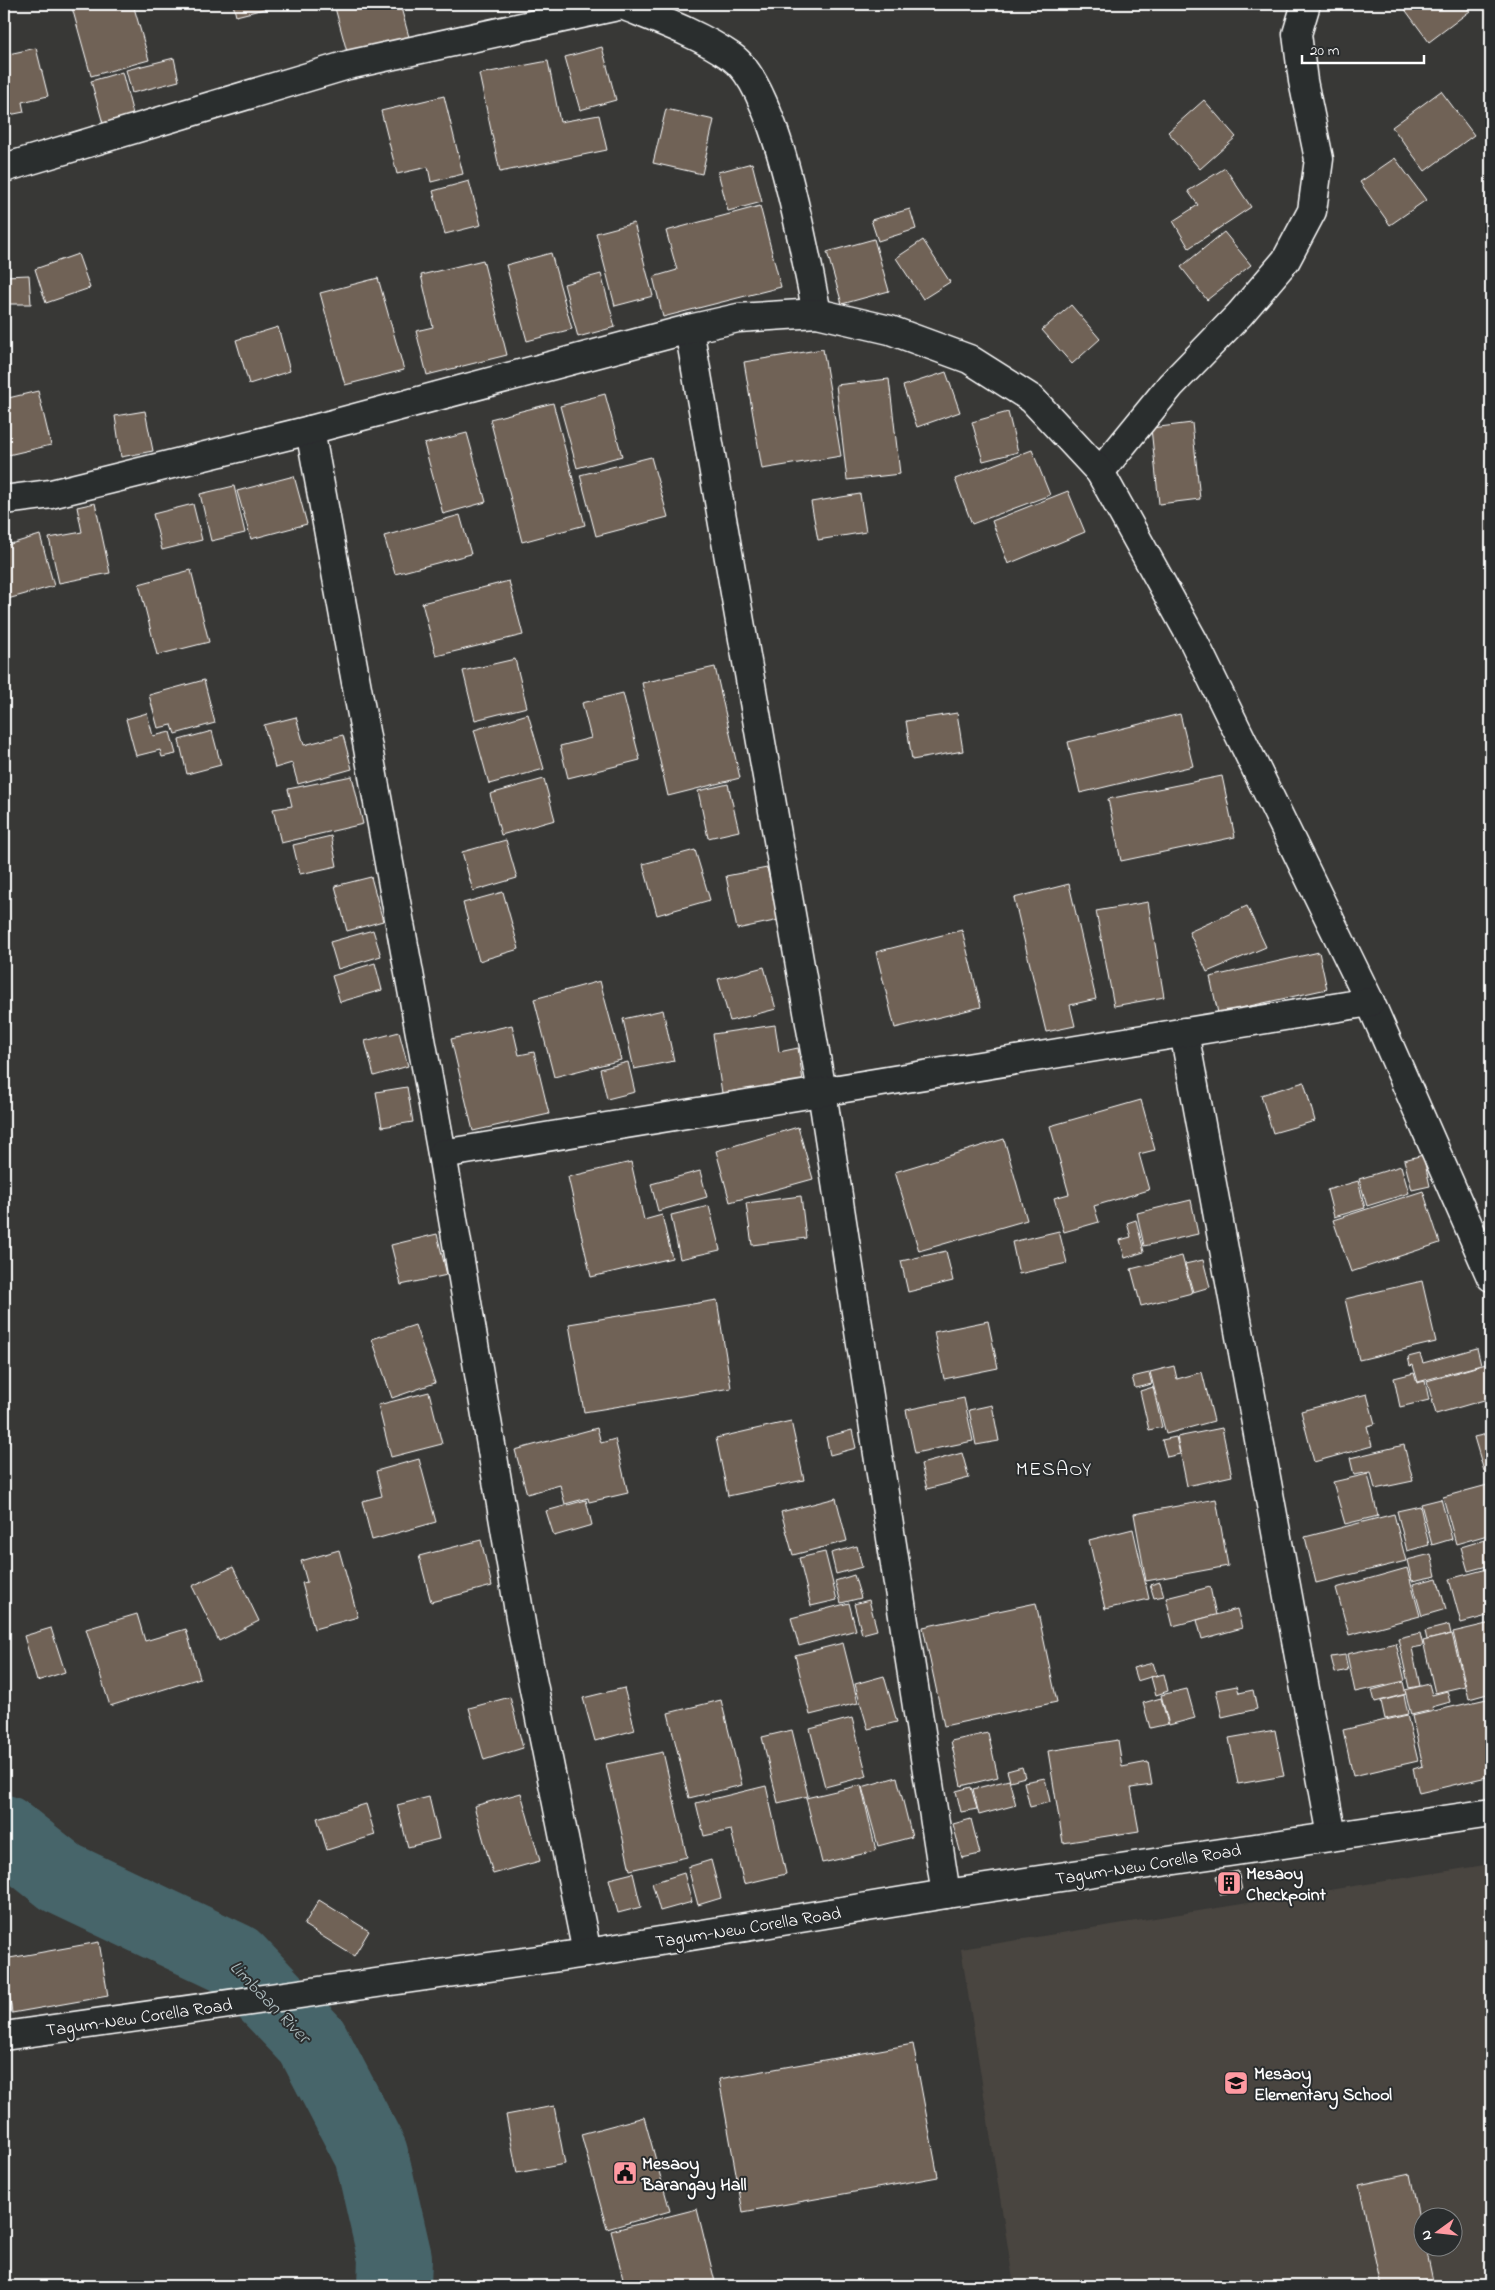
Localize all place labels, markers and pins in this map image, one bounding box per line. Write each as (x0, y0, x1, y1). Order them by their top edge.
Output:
place label: Mesaoy Checkpoint (1246, 1862, 1327, 1909)
building icon: Mesaoy Checkpoint (1216, 1870, 1242, 1896)
place label: Mesaoy Elementary School (1254, 2062, 1392, 2110)
school or university icon: Mesaoy Elementary School (1223, 2070, 1249, 2096)
place label: Mesaoy Barangay Hall (641, 2152, 747, 2200)
public building icon: Mesaoy Barangay Hall (612, 2160, 638, 2186)

